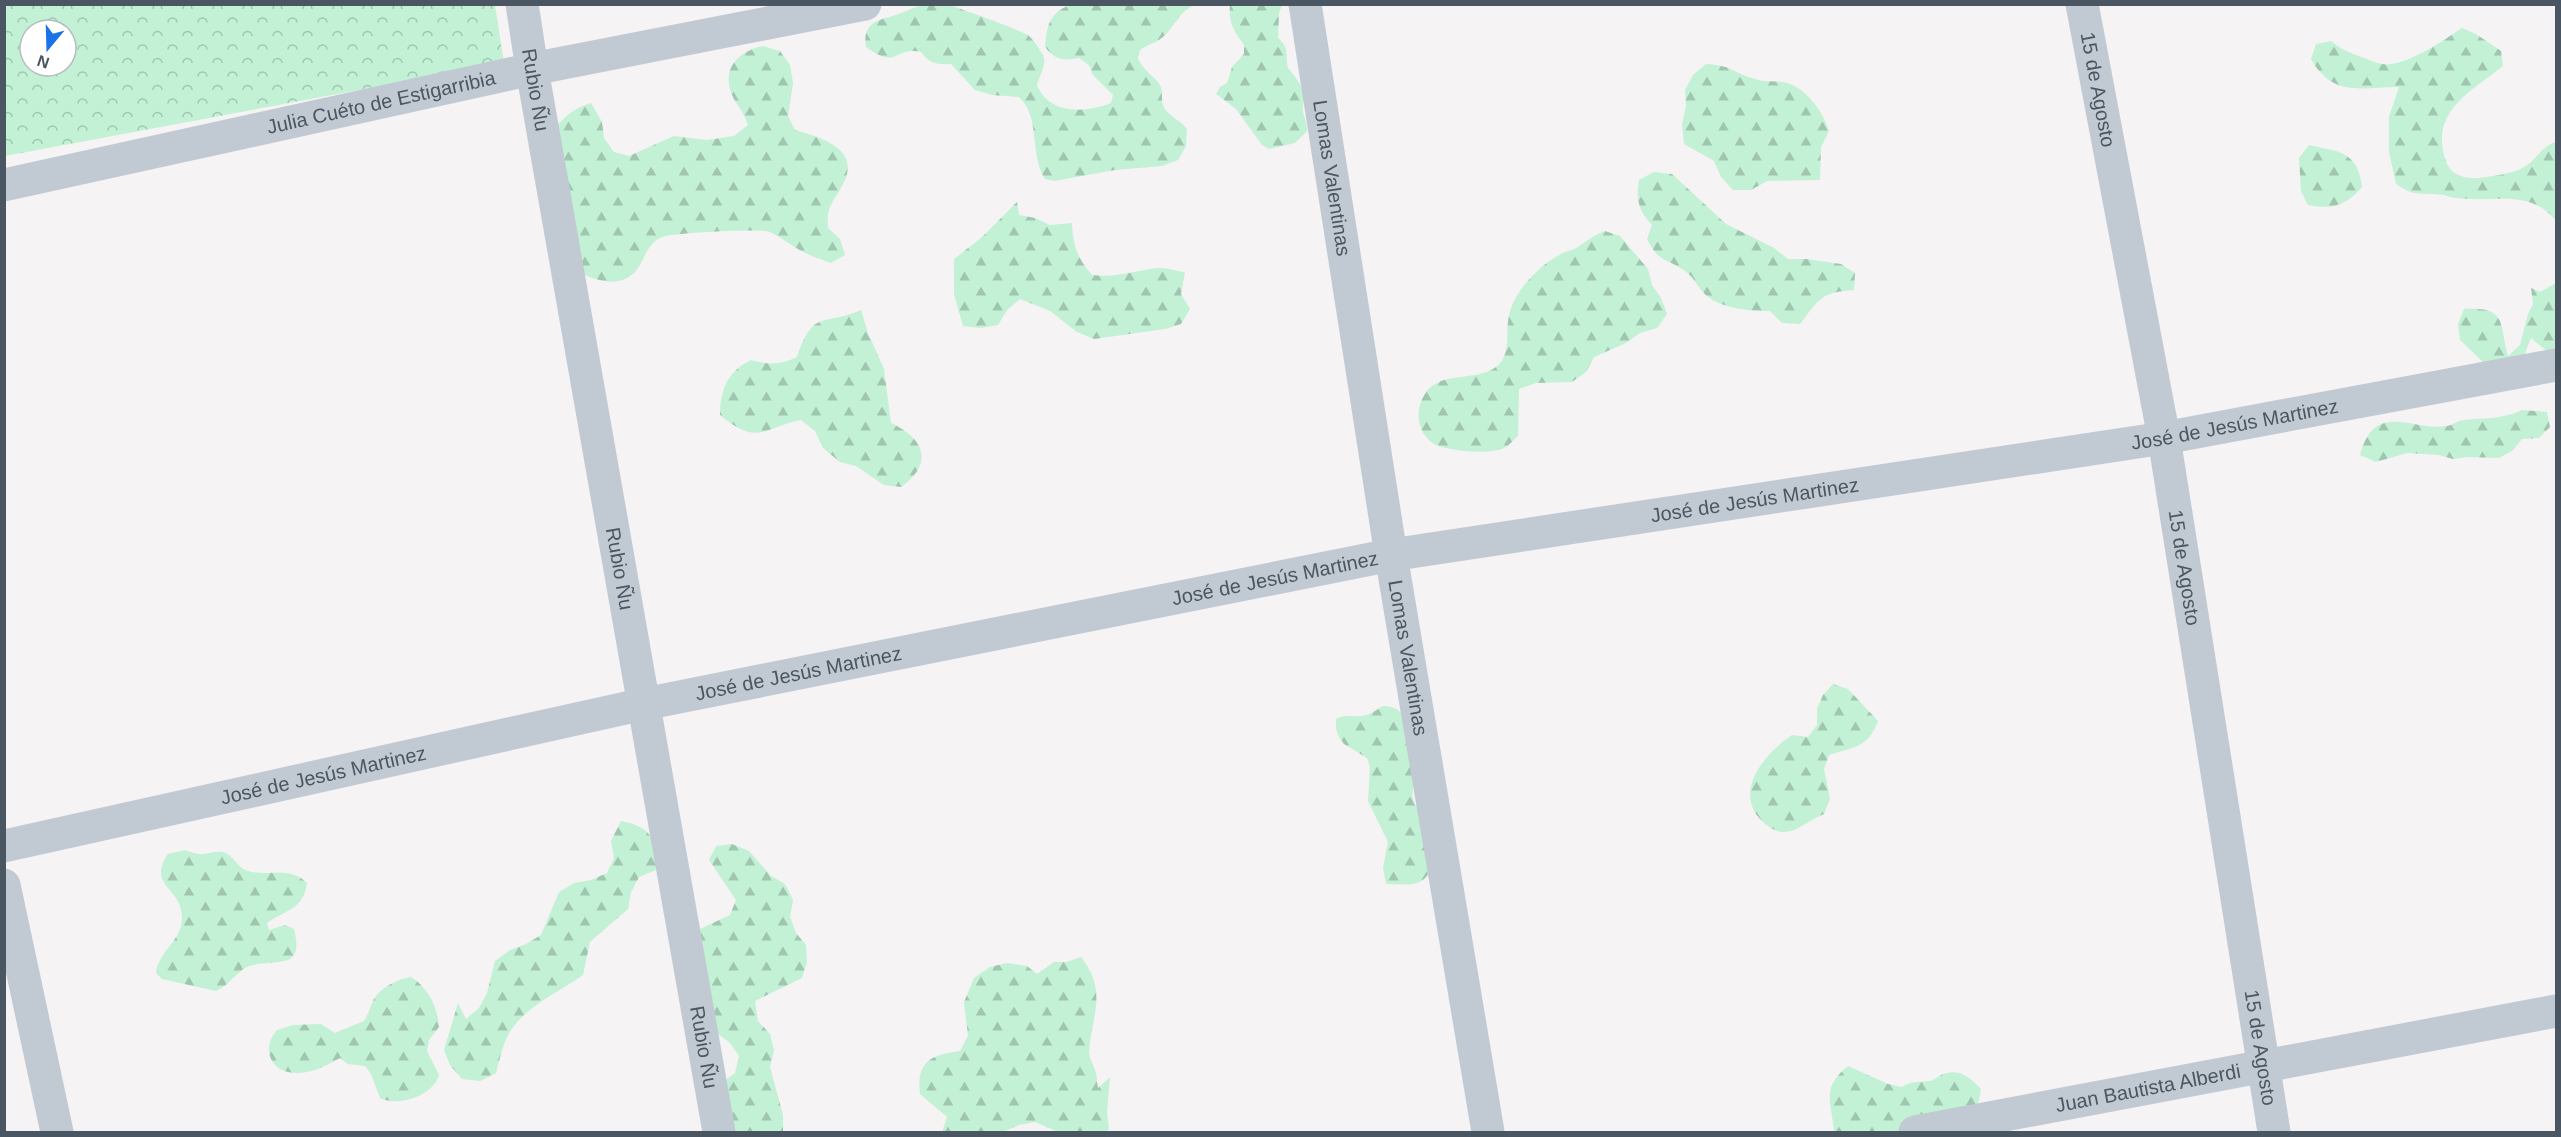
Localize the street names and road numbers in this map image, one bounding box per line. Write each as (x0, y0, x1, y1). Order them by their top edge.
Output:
street label: 15 de Agosto (2077, 30, 2120, 149)
street label: Rubio Ñu (518, 47, 554, 133)
street label: Julia Cuéto de Estigarribia (265, 66, 498, 138)
street label: Lomas Valentinas (1309, 98, 1355, 257)
street label: José de Jesús Martinez (2130, 395, 2340, 454)
street label: José de Jesús Martinez (1649, 473, 1860, 527)
street label: 15 de Agosto (2165, 508, 2205, 627)
street label: Rubio Ñu (602, 526, 638, 612)
street label: José de Jesús Martinez (1170, 547, 1380, 609)
street label: Lomas Valentinas (1384, 578, 1432, 737)
street label: José de Jesús Martinez (693, 642, 904, 705)
street label: José de Jesús Martinez (218, 742, 428, 809)
street label: 15 de Agosto (2241, 988, 2281, 1107)
street label: Rubio Ñu (686, 1004, 722, 1090)
street label: Juan Bautista Alberdi (2053, 1060, 2242, 1116)

